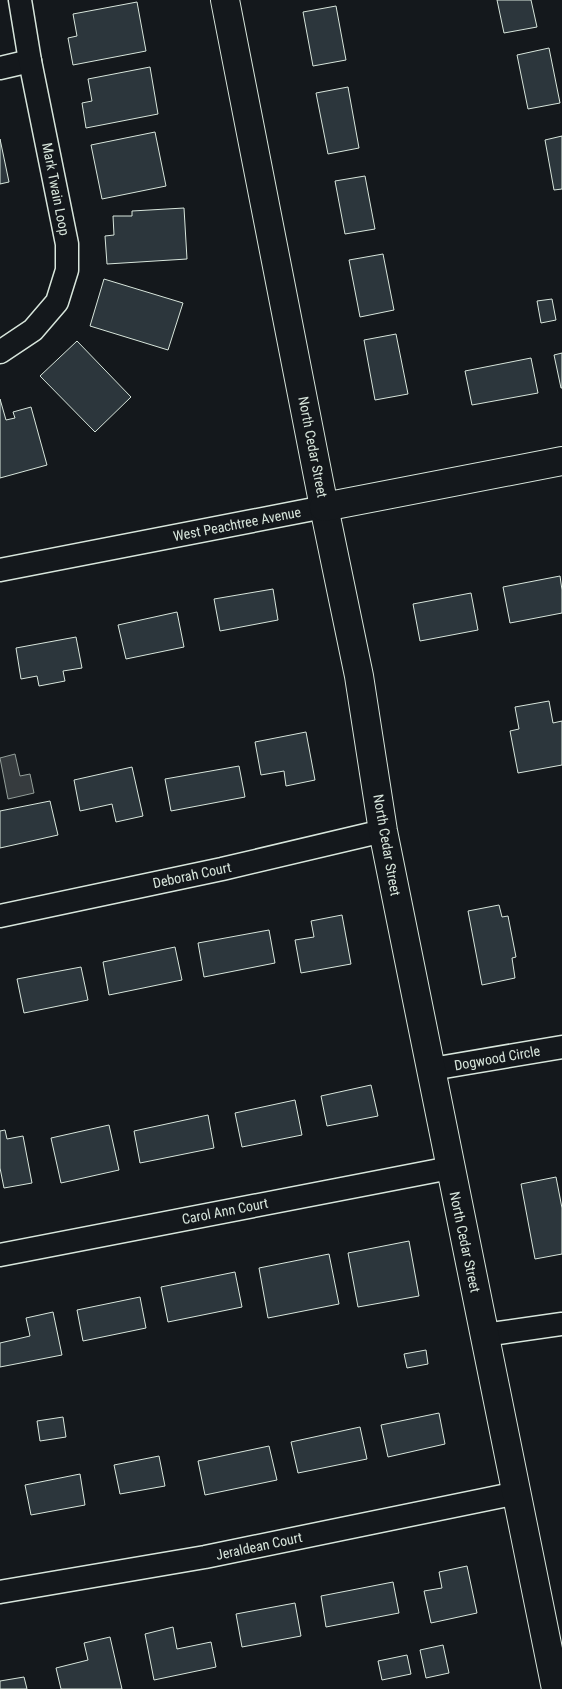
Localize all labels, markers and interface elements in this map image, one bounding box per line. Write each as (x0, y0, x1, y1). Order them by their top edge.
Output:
street label: Mark Twain Loop (39, 141, 73, 237)
street label: North Cedar Street (295, 395, 331, 499)
street label: West Peachtree Avenue (172, 504, 303, 544)
street label: North Cedar Street (370, 793, 404, 897)
street label: Deborah Court (151, 859, 233, 891)
street label: Dogwood Circle (453, 1043, 542, 1073)
street label: North Cedar Street (446, 1190, 484, 1294)
street label: Carol Ann Court (180, 1195, 270, 1227)
street label: Jeraldean Court (214, 1529, 304, 1563)

